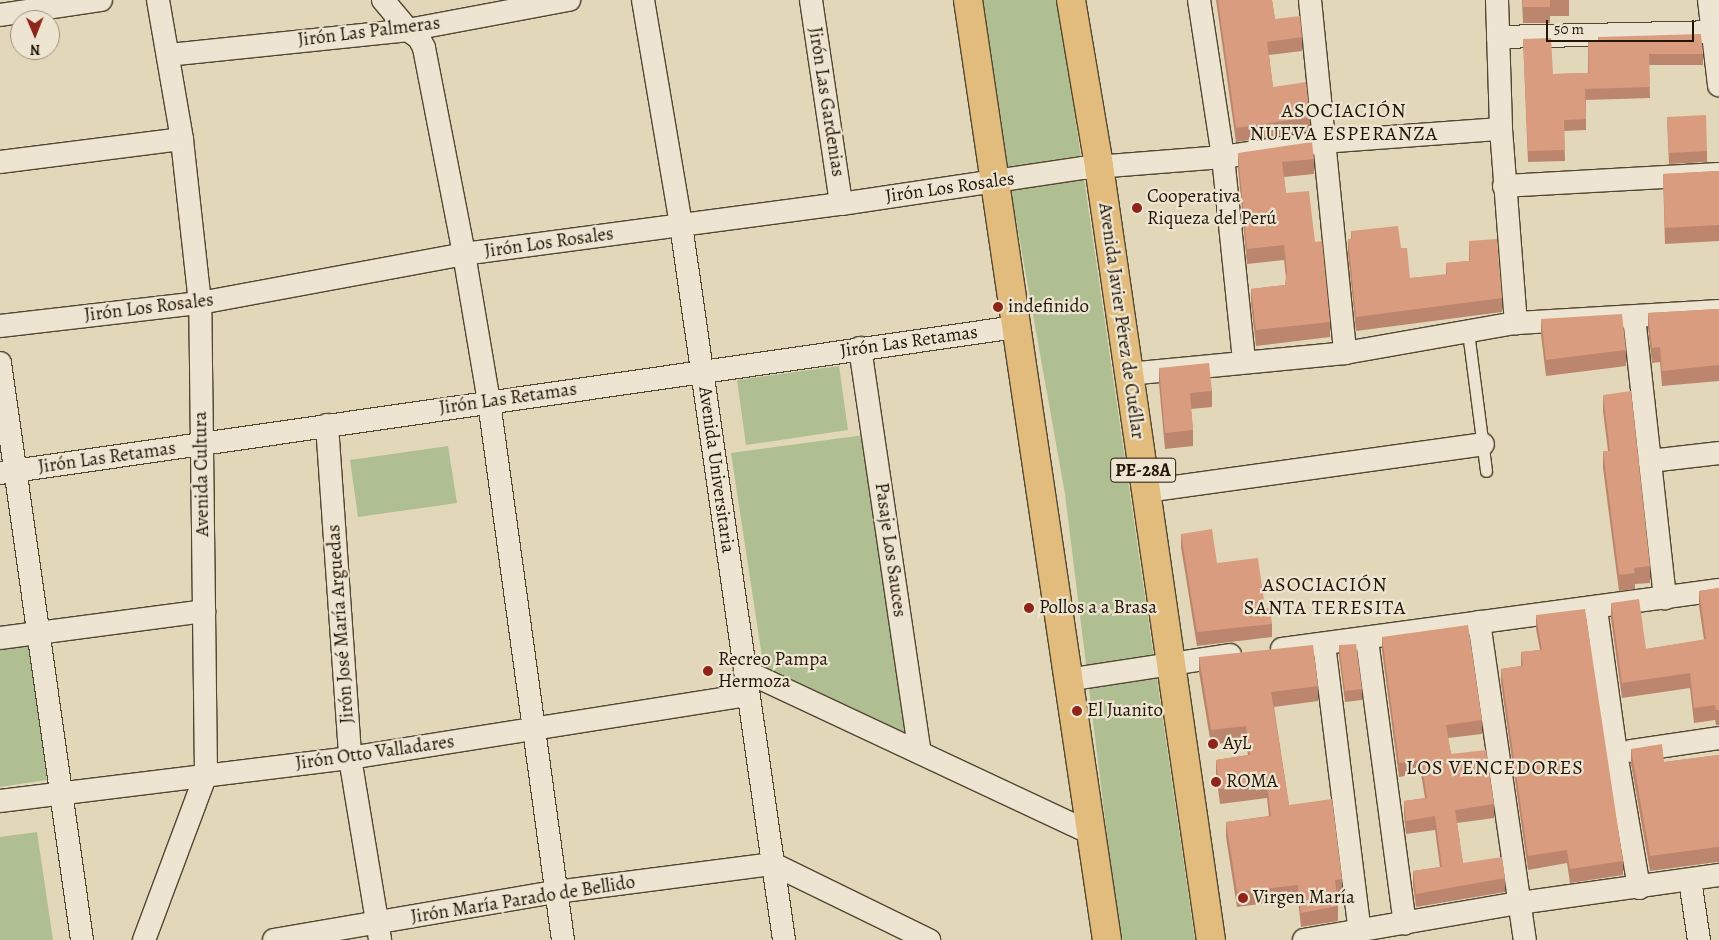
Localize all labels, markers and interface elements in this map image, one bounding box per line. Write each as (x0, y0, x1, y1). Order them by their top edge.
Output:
north arrow (10, 10, 60, 60)
scale bar (1549, 10, 1696, 42)
street label: Jirón Las Palmeras (297, 12, 441, 52)
text: 50 m (1554, 19, 1584, 39)
street label: Jirón Las Gardenias (803, 26, 849, 178)
text: N (30, 40, 41, 59)
district label: ASOCIACIÓN NUEVA ESPERANZA (1248, 98, 1440, 145)
street label: Jirón Los Rosales (884, 168, 1016, 208)
place label: Cooperativa Riqueza del Perú (1147, 186, 1277, 230)
street label: Avenida Javier Pérez de Cuéllar (1093, 201, 1149, 441)
marker: Cooperativa Riqueza del Perú (1131, 202, 1143, 214)
street label: Jirón Los Rosales (483, 223, 615, 263)
street label: Jirón Los Rosales (83, 289, 215, 327)
place label: indefinido (1008, 296, 1089, 318)
marker: indefinido (992, 301, 1004, 313)
street label: Jirón Las Retamas (839, 321, 979, 363)
street label: Jirón Las Retamas (438, 378, 578, 420)
street label: Avenida Universitaria (693, 385, 739, 555)
street label: Avenida Cultura (190, 411, 214, 537)
street label: Jirón Las Retamas (37, 437, 177, 479)
road number: PE-28A (1109, 454, 1177, 486)
street label: Pasaje Los Sauces (869, 481, 911, 619)
street label: Jirón José María Arguedas (323, 524, 359, 724)
district label: ASOCIACIÓN SANTA TERESITA (1242, 572, 1408, 619)
place label: Pollos a a Brasa (1039, 597, 1157, 619)
marker: Pollos a a Brasa (1023, 602, 1035, 614)
place label: Recreo Pampa Hermoza (718, 649, 828, 693)
marker: Recreo Pampa Hermoza (702, 665, 714, 677)
place label: El Juanito (1087, 700, 1163, 722)
marker: El Juanito (1071, 705, 1083, 717)
street label: Jirón Otto Valladares (294, 731, 456, 775)
place label: AyL (1223, 733, 1251, 755)
marker: AyL (1207, 738, 1219, 750)
district label: LOS VENCEDORES (1404, 755, 1586, 779)
place label: ROMA (1226, 771, 1278, 793)
marker: ROMA (1210, 776, 1222, 788)
street label: Jirón María Parado de Bellido (409, 871, 637, 929)
place label: Virgen María (1253, 887, 1355, 909)
marker: Virgen María (1237, 892, 1249, 904)

